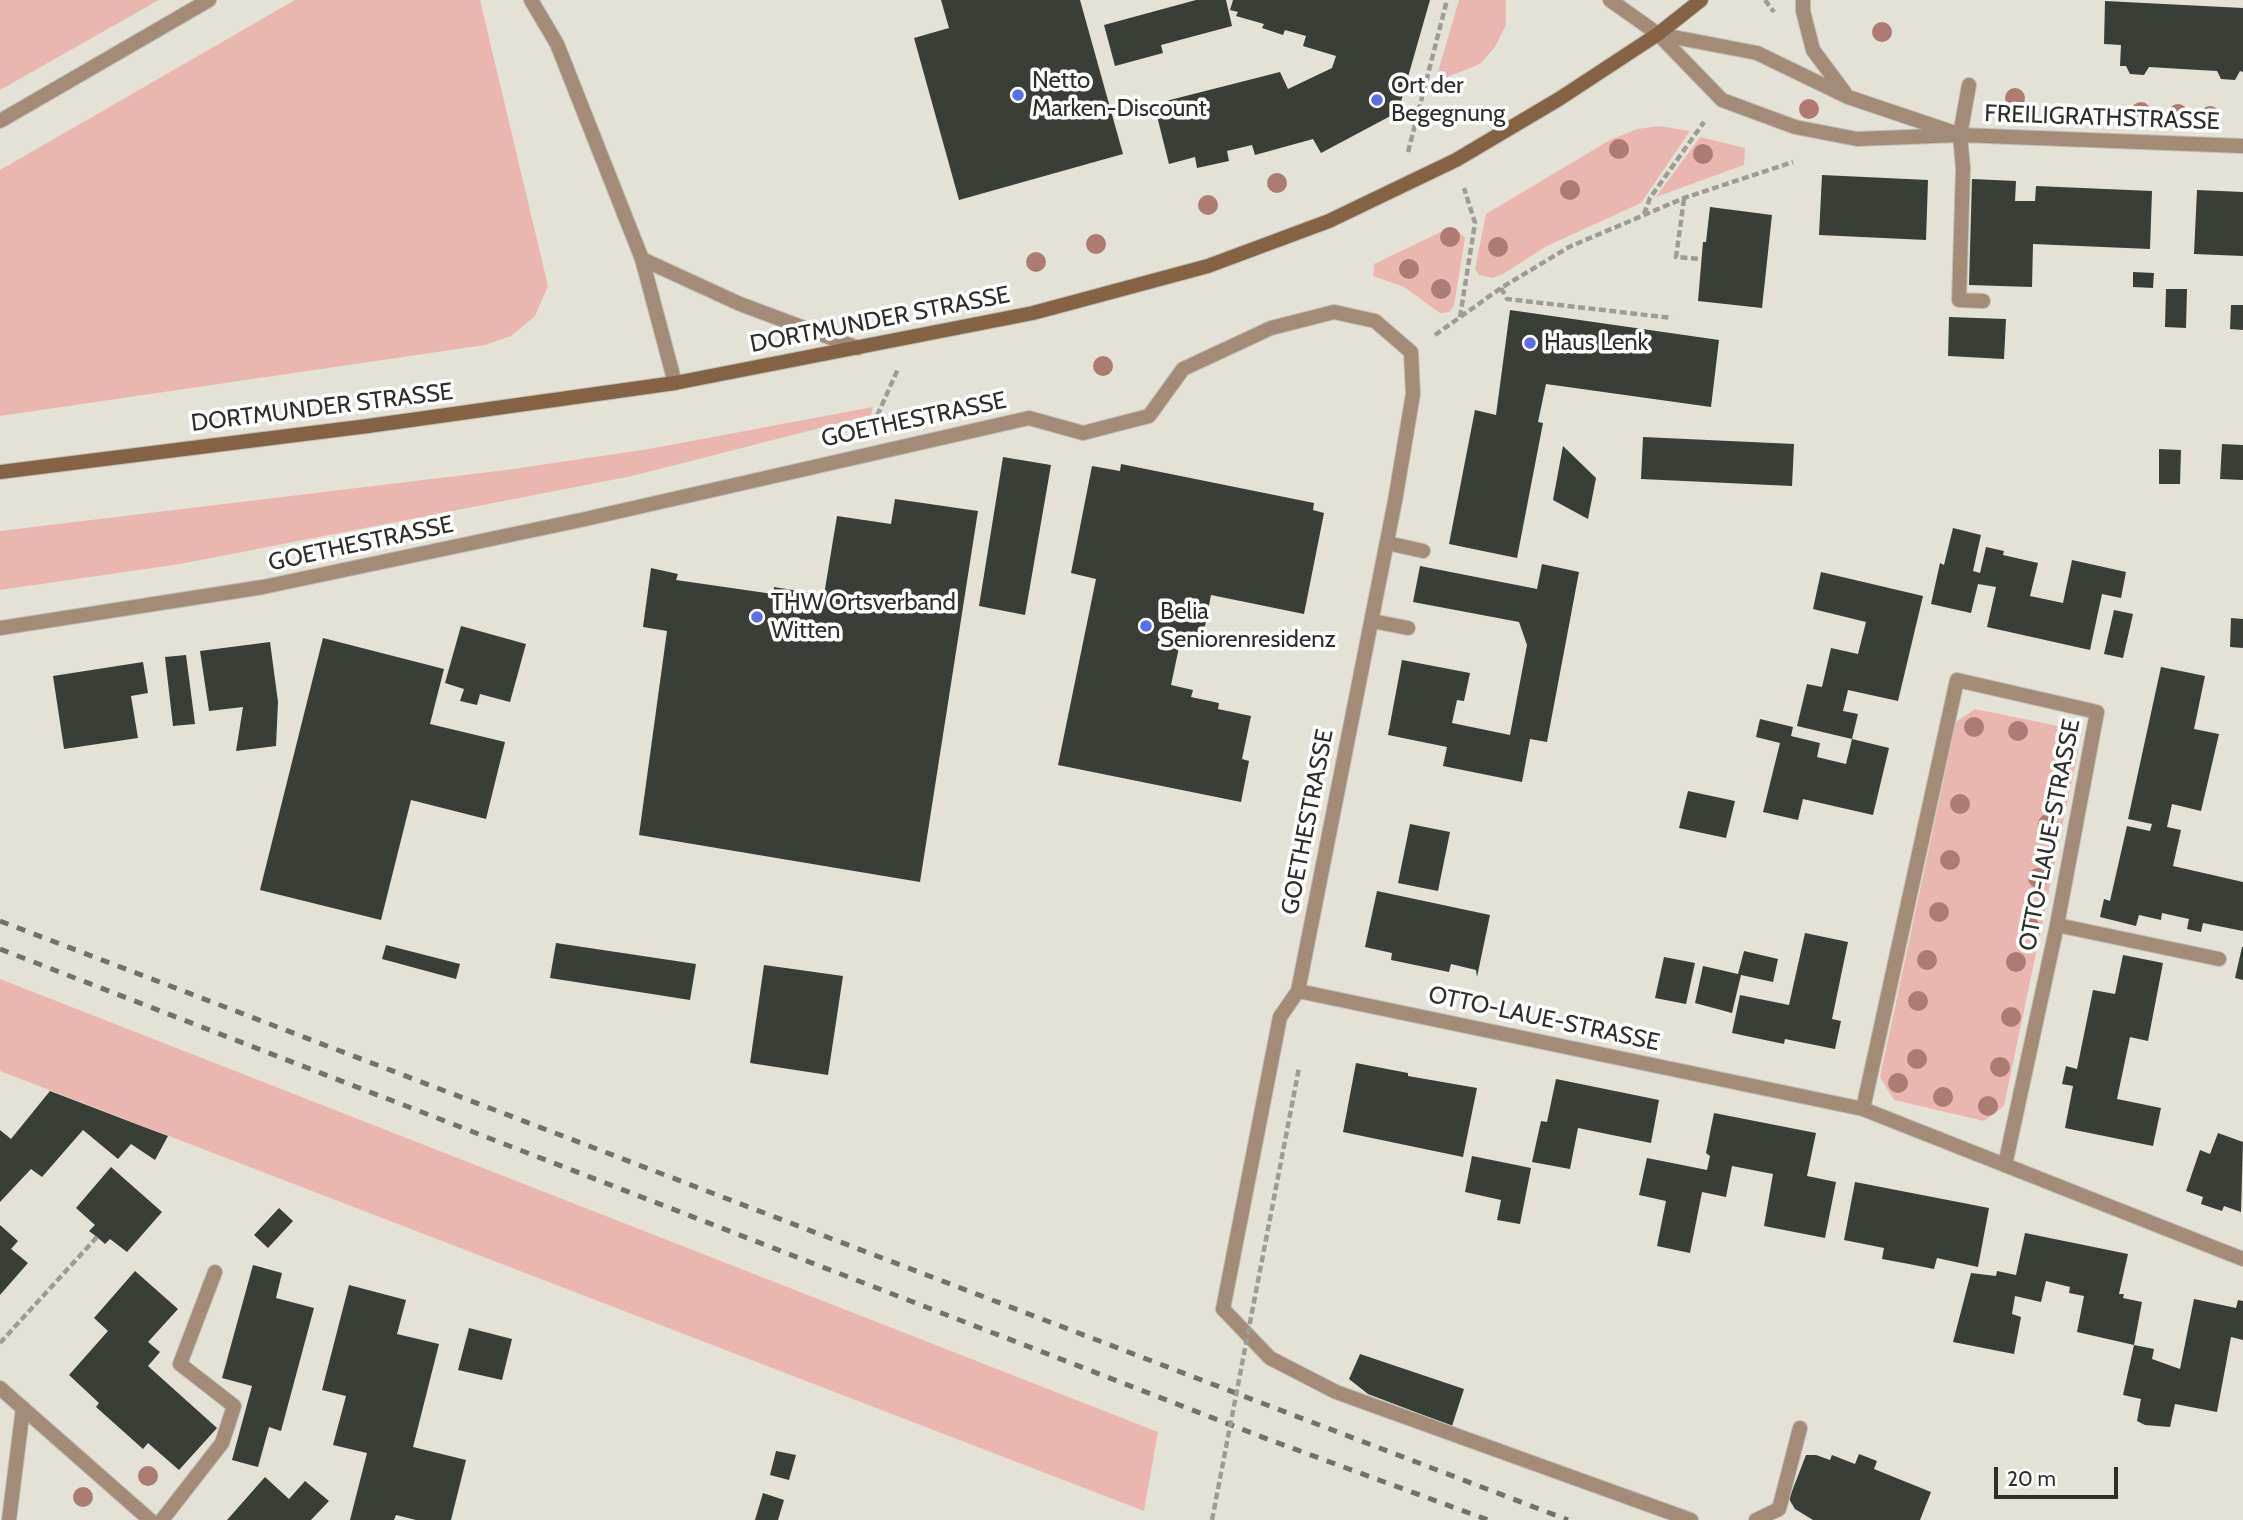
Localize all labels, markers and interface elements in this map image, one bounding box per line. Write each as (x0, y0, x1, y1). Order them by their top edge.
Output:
place label: Netto Marken-Discount (1032, 67, 1207, 123)
place label: Ort der Begegnung (1391, 72, 1505, 128)
marker: Netto Marken-Discount (1010, 87, 1026, 103)
marker: Ort der Begegnung (1369, 92, 1385, 108)
street label: FREILIGRATHSTRASSE (1984, 99, 2220, 137)
street label: DORTMUNDER STRASSE (748, 281, 1012, 359)
place label: Haus Lenk (1544, 329, 1648, 357)
marker: Haus Lenk (1522, 335, 1538, 351)
street label: DORTMUNDER STRASSE (189, 378, 455, 438)
street label: GOETHESTRASSE (819, 386, 1009, 454)
street label: GOETHESTRASSE (266, 510, 456, 578)
place label: THW Ortsverband Witten (771, 589, 956, 645)
place label: Belia Seniorenresidenz (1160, 598, 1336, 654)
marker: THW Ortsverband Witten (749, 609, 765, 625)
marker: Belia Seniorenresidenz (1138, 618, 1154, 634)
street label: OTTO-LAUE-STRASSE (2013, 717, 2087, 953)
street label: GOETHESTRASSE (1276, 727, 1340, 917)
street label: OTTO-LAUE-STRASSE (1426, 980, 1662, 1058)
scale bar (1998, 1454, 2122, 1498)
text: 20 m (2007, 1466, 2056, 1491)

